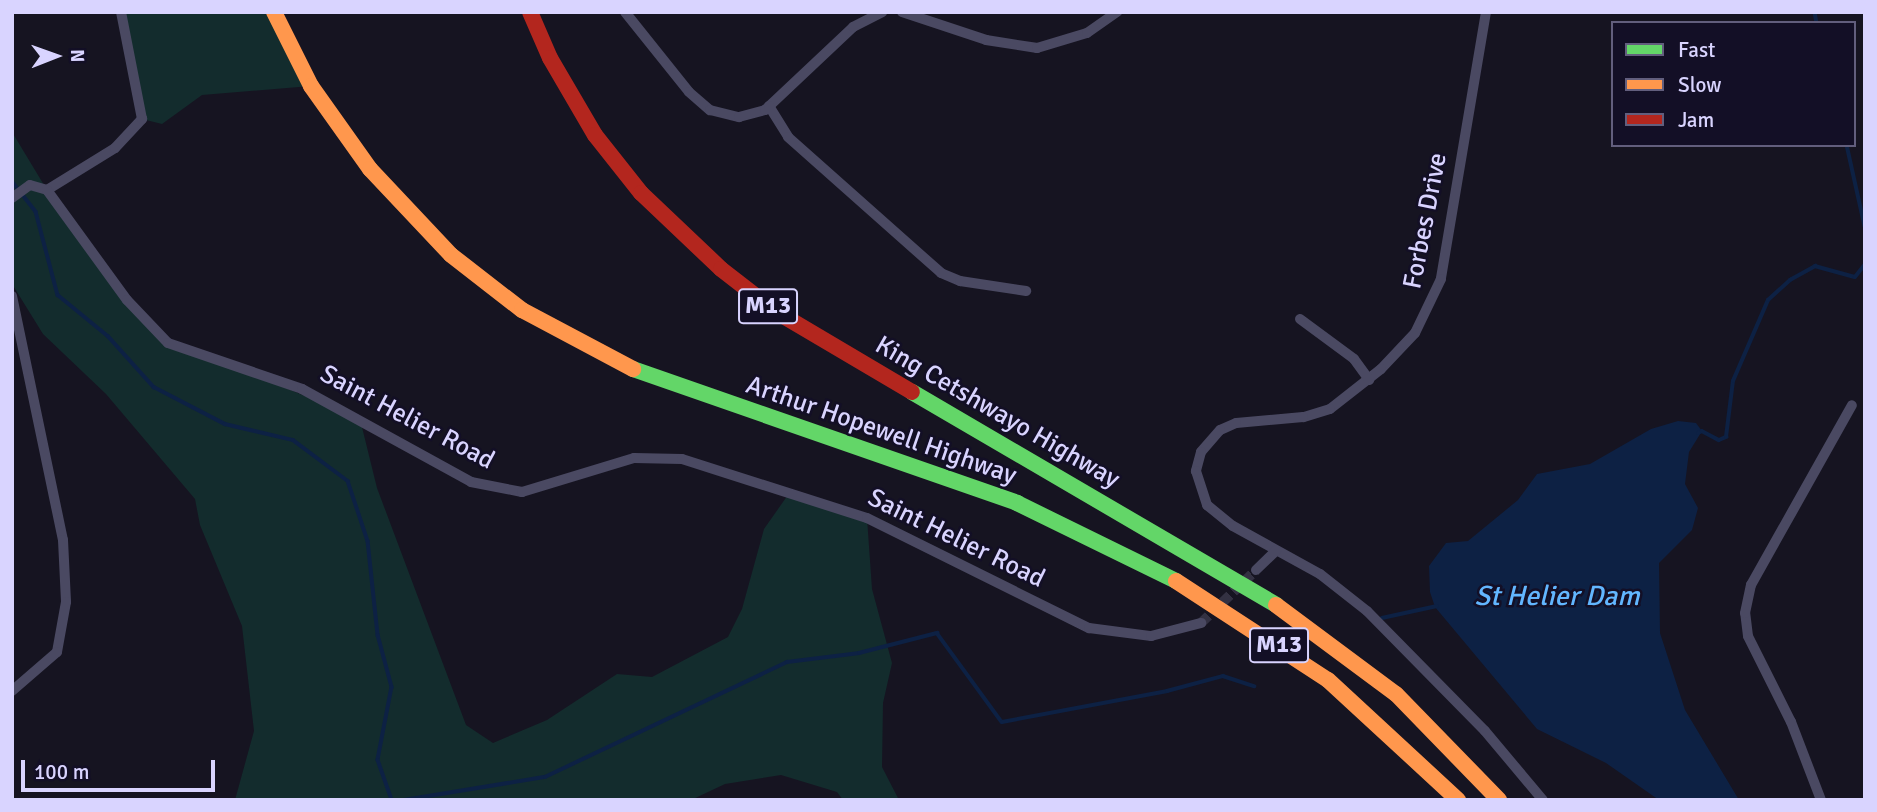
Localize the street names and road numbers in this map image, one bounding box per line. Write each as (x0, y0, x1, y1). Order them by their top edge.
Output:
street label: Forbes Drive (1398, 150, 1454, 292)
road number: M13 (736, 286, 800, 326)
street label: King Cetshwayo Highway (869, 330, 1125, 496)
street label: Saint Helier Road (315, 359, 499, 477)
street label: Arthur Hopewell Highway (742, 370, 1020, 492)
street label: Saint Helier Road (863, 483, 1049, 595)
road number: M13 (1248, 624, 1310, 666)

